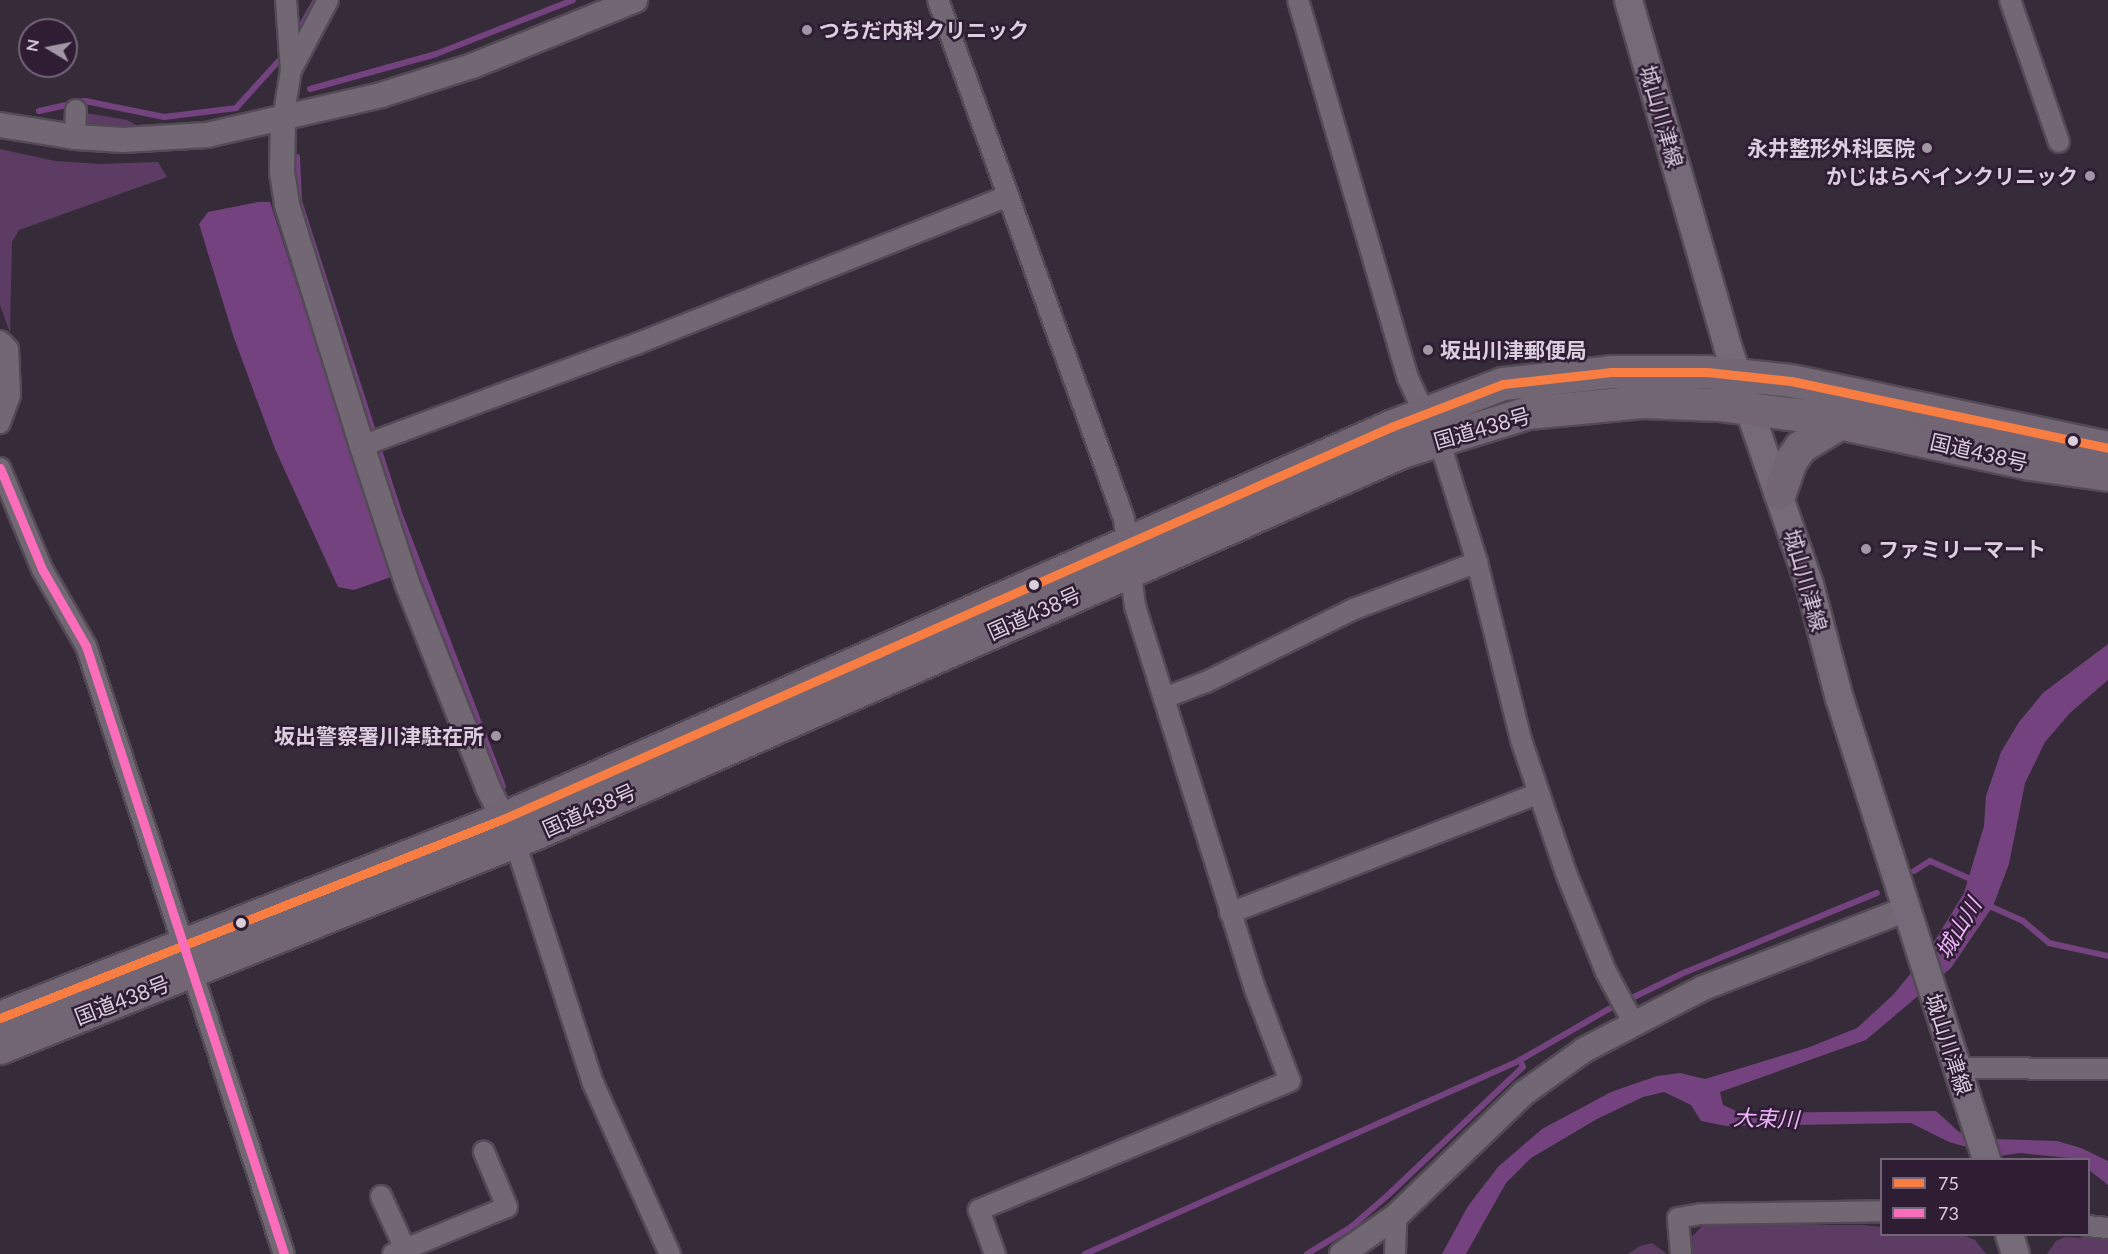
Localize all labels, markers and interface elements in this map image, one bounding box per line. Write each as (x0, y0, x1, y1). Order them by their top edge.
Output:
place label: つちだ内科クリニック (819, 17, 1029, 43)
north arrow (18, 18, 78, 78)
marker: つちだ内科クリニック (800, 23, 814, 37)
text: N (21, 37, 42, 53)
street label: 城山川津線 (1635, 62, 1689, 170)
place label: 永井整形外科医院 (1747, 135, 1915, 161)
marker: 永井整形外科医院 (1920, 141, 1934, 155)
place label: かじはらペインクリニック (1826, 163, 2078, 189)
marker: かじはらペインクリニック (2083, 169, 2097, 183)
place label: 坂出川津郵便局 (1440, 337, 1587, 363)
marker: 坂出川津郵便局 (1421, 343, 1435, 357)
street label: 国道438号 (1431, 402, 1533, 454)
street label: 国道438号 (1928, 429, 2030, 475)
unlabelled marker (2067, 435, 2079, 447)
street label: 城山川津線 (1779, 526, 1833, 634)
place label: ファミリーマート (1878, 536, 2046, 562)
marker: ファミリーマート (1859, 542, 1873, 556)
unlabelled marker (1028, 579, 1040, 591)
street label: 国道438号 (983, 581, 1085, 645)
place label: 坂出警察署川津駐在所 (274, 723, 484, 749)
marker: 坂出警察署川津駐在所 (489, 729, 503, 743)
street label: 国道438号 (538, 778, 640, 842)
water label: 城山川 (1930, 893, 1986, 963)
unlabelled marker (235, 917, 247, 929)
street label: 国道438号 (71, 970, 173, 1030)
street label: 城山川津線 (1921, 990, 1977, 1098)
water label: 大束川 (1733, 1104, 1799, 1132)
legend (1880, 1158, 2090, 1236)
text: 75 (1938, 1172, 1959, 1194)
text: 73 (1938, 1202, 1959, 1224)

